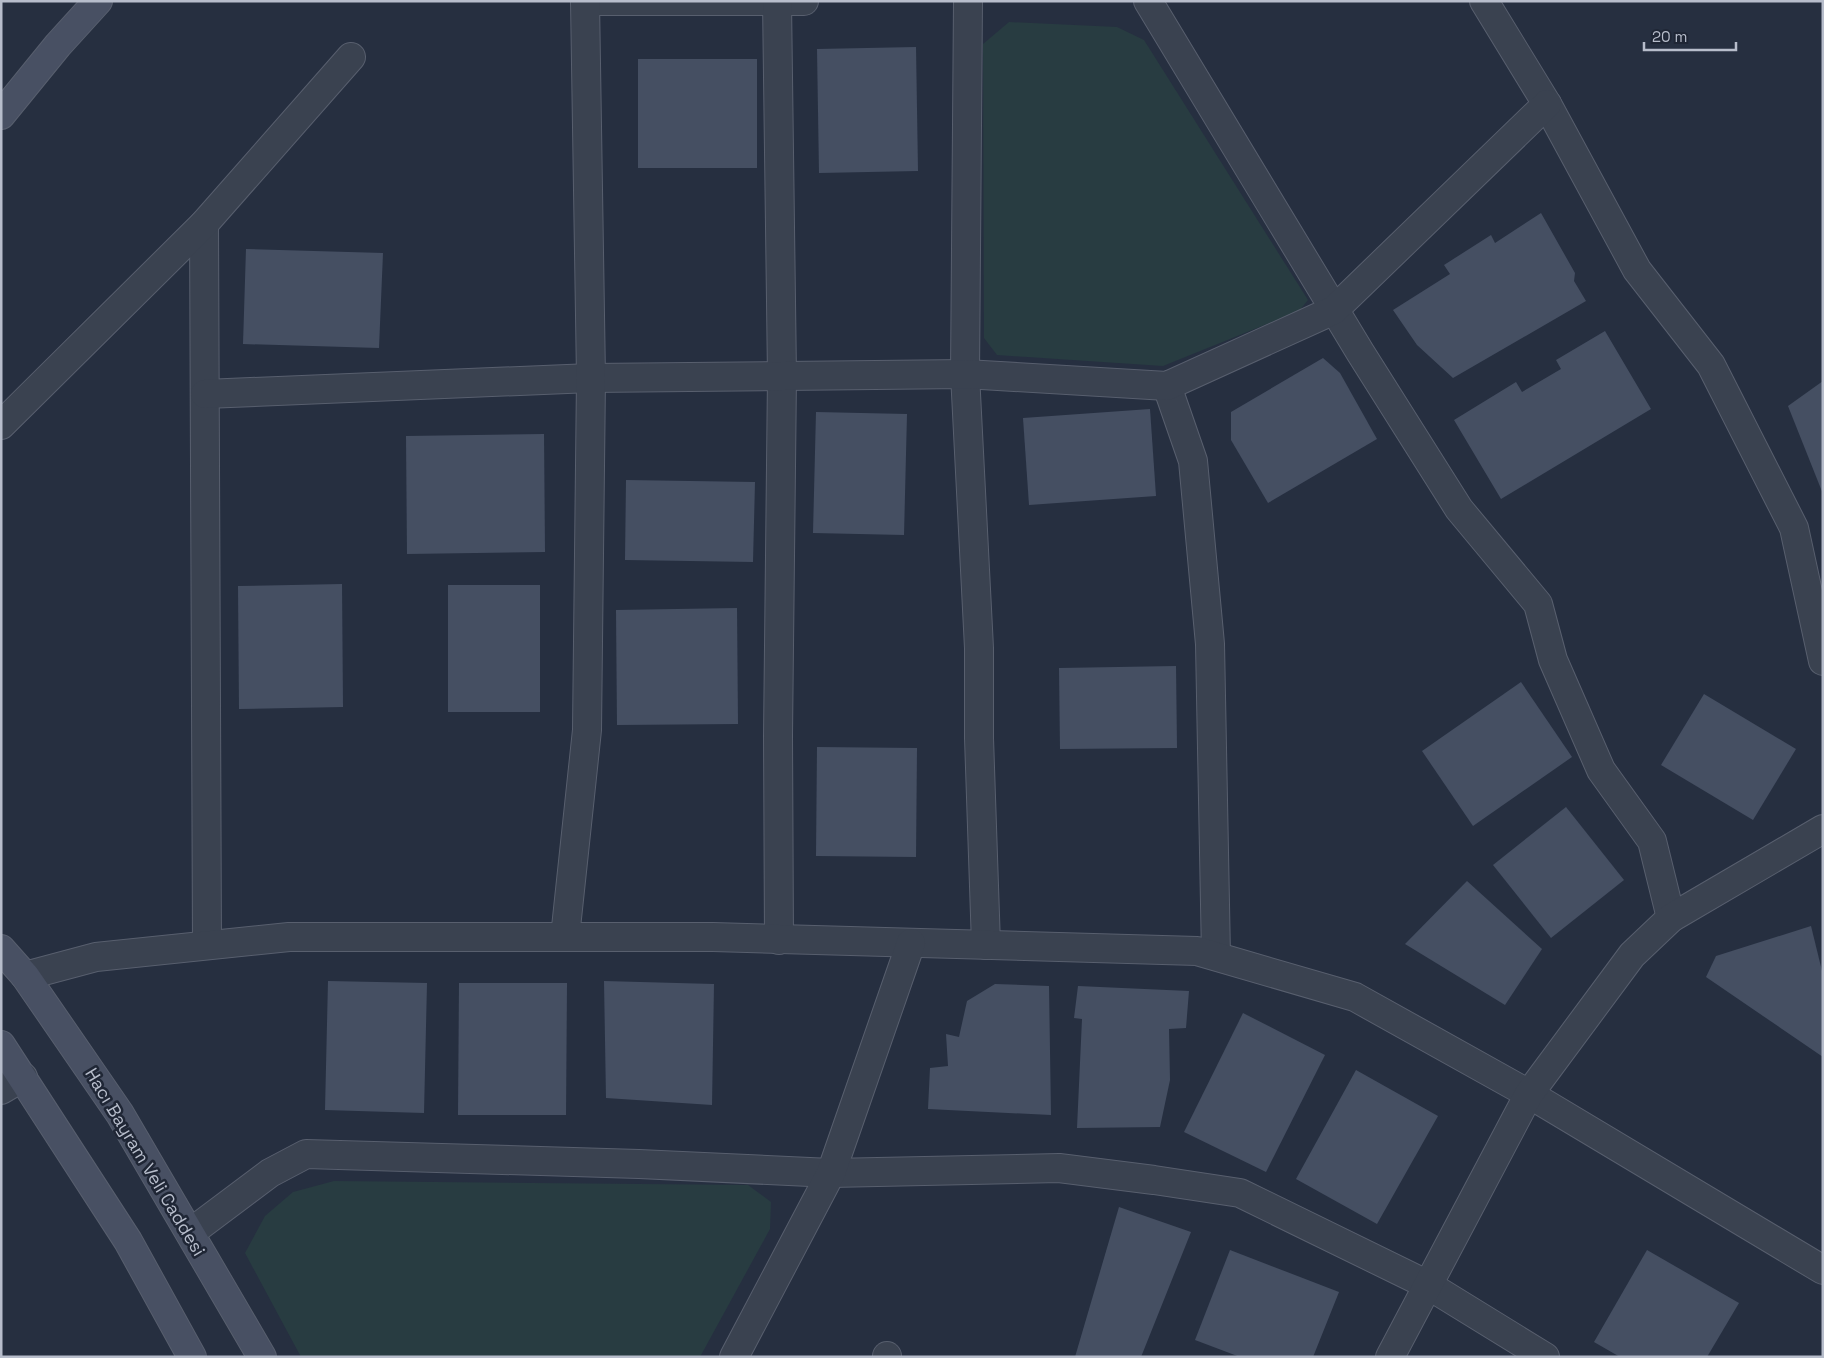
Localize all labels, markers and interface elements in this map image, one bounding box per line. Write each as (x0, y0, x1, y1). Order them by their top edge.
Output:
scale bar (1644, 20, 1736, 52)
text: 20 m (1652, 27, 1687, 46)
street label: Hacı Bayram Veli Caddesi (80, 1063, 211, 1260)

